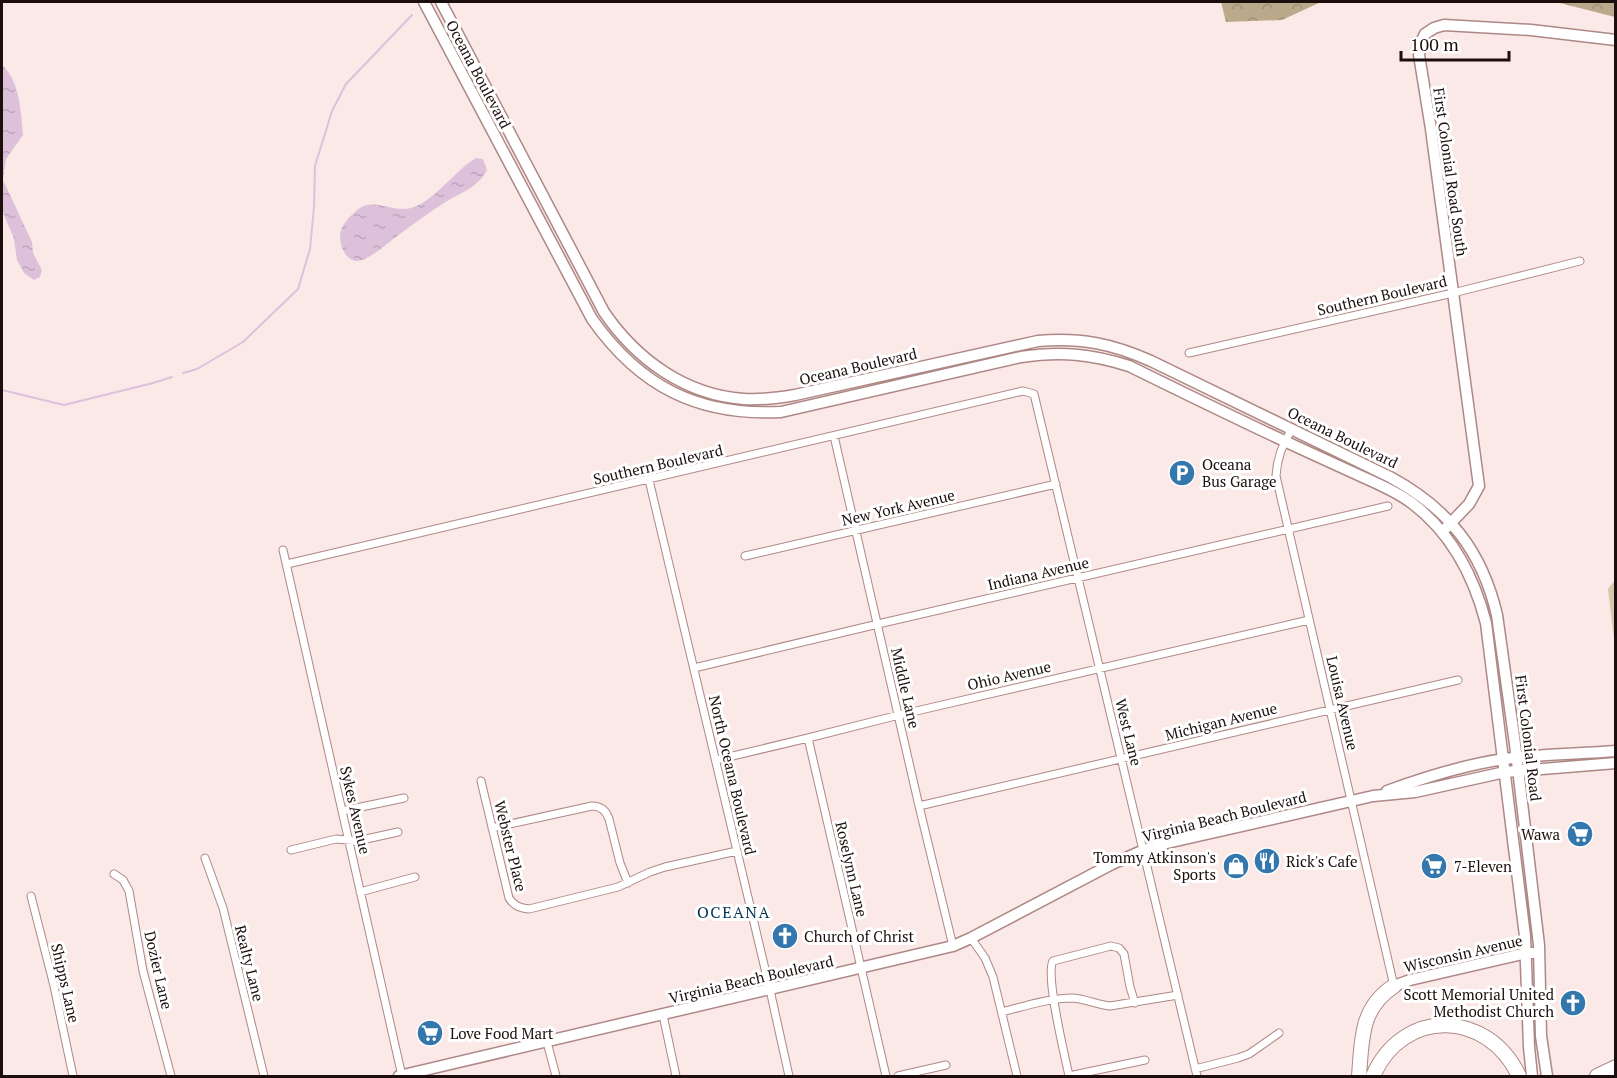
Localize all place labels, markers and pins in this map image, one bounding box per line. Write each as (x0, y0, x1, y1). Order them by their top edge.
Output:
place label: Oceana Bus Garage (1202, 454, 1277, 491)
parking icon: Oceana Bus Garage (1167, 458, 1197, 488)
supermarket icon: Wawa (1565, 819, 1595, 849)
place label: Wawa (1521, 824, 1560, 844)
restaurant icon: Rick's Cafe (1252, 846, 1282, 876)
place label: Tommy Atkinson's Sports (1093, 847, 1216, 884)
shop icon: Tommy Atkinson's Sports (1221, 851, 1251, 881)
place label: Rick's Cafe (1286, 851, 1357, 871)
supermarket icon: 7-Eleven (1419, 851, 1449, 881)
place label: 7-Eleven (1454, 856, 1512, 876)
church icon: Church of Christ (770, 921, 800, 951)
place label: Church of Christ (804, 926, 915, 946)
place label: Scott Memorial United Methodist Church (1404, 984, 1554, 1021)
church icon: Scott Memorial United Methodist Church (1558, 988, 1588, 1018)
supermarket icon: Love Food Mart (415, 1018, 445, 1048)
place label: Love Food Mart (450, 1023, 554, 1043)

